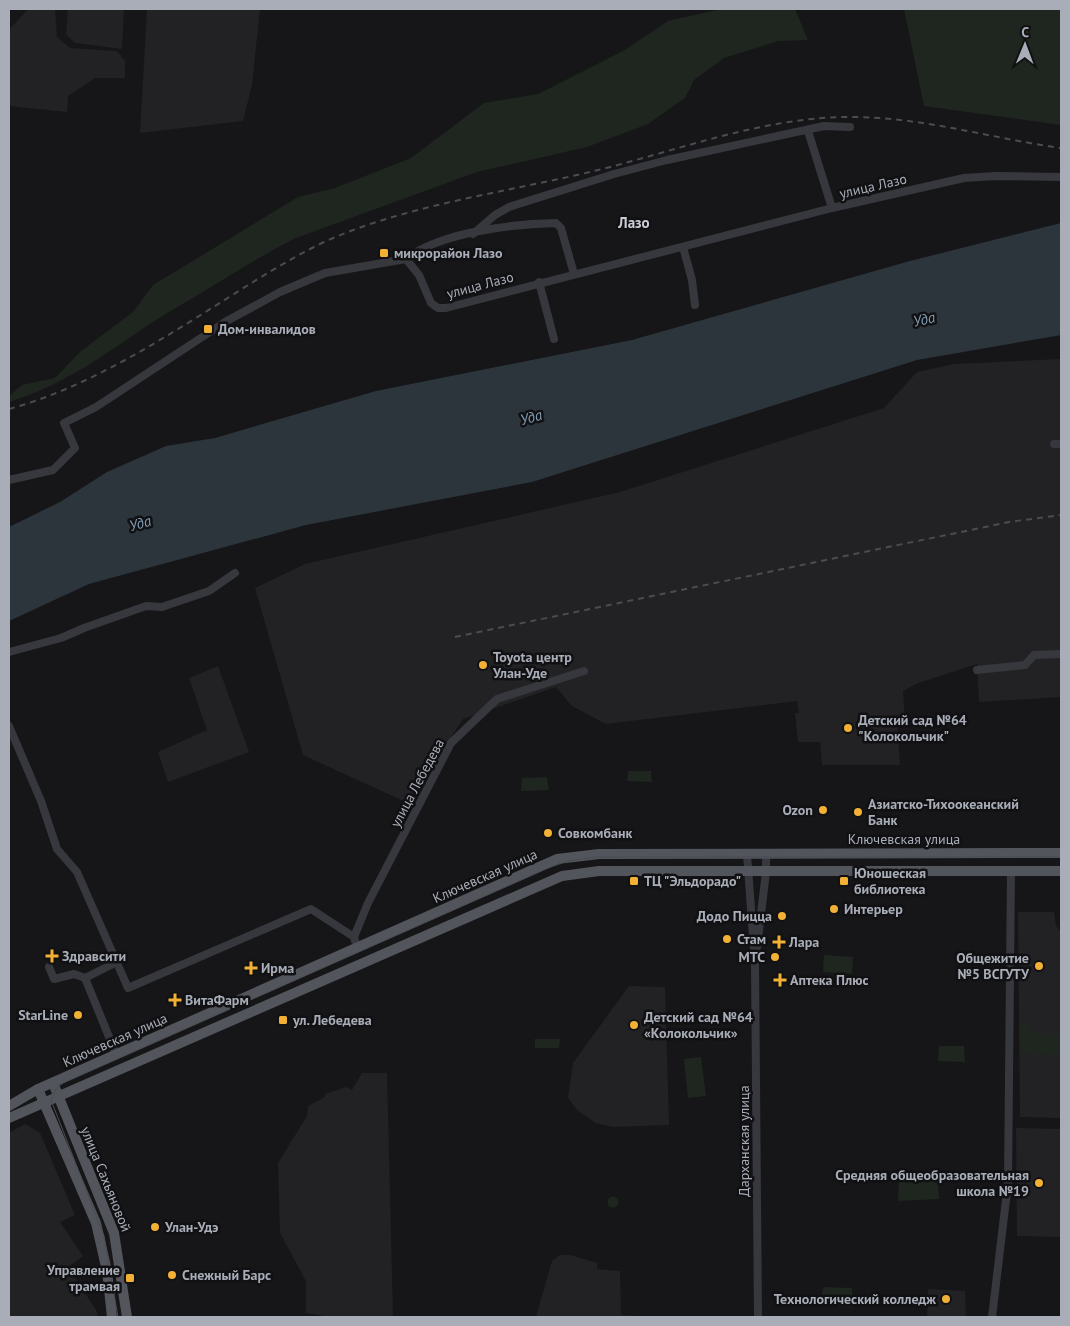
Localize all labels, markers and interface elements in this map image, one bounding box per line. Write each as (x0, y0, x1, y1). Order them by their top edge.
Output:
north arrow (1000, 20, 1050, 70)
text: С (1021, 23, 1029, 41)
street label: улица Лазо (838, 170, 908, 202)
district label: Лазо (617, 213, 650, 232)
place label: микрорайон Лазо (394, 244, 503, 262)
marker: микрорайон Лазо (378, 247, 390, 259)
street label: улица Лазо (445, 267, 515, 303)
water label: Уда (911, 307, 937, 331)
place label: Дом-инвалидов (218, 320, 316, 338)
marker: Дом-инвалидов (202, 323, 214, 335)
water label: Уда (518, 405, 545, 429)
water label: Уда (127, 511, 154, 535)
place label: Toyota центр Улан-Уде (492, 648, 572, 682)
marker: Toyota центр Улан-Уде (477, 659, 489, 671)
place label: Детский сад №64 "Колокольчик" (858, 711, 967, 745)
marker: Детский сад №64 "Колокольчик" (842, 722, 854, 734)
street label: улица Лебедева (386, 735, 448, 830)
place label: Азиатско-Тихоокеанский Банк (868, 795, 1019, 829)
place label: Ozon (782, 801, 813, 819)
marker: Ozon (817, 804, 829, 816)
marker: Азиатско-Тихоокеанский Банк (852, 806, 864, 818)
place label: Совкомбанк (558, 824, 632, 842)
marker: Совкомбанк (542, 827, 554, 839)
street label: Ключевская улица (848, 830, 960, 848)
street label: Ключевская улица (430, 845, 540, 907)
place label: Юношеская библиотека (854, 864, 926, 898)
place label: ТЦ "Эльдорадо" (644, 872, 741, 890)
marker: ТЦ "Эльдорадо" (628, 875, 640, 887)
marker: Юношеская библиотека (838, 875, 850, 887)
place label: Интерьер (844, 900, 903, 918)
marker: Интерьер (828, 903, 840, 915)
place label: Додо Пицца (697, 907, 772, 925)
marker: Додо Пицца (776, 910, 788, 922)
place label: Стам (737, 930, 766, 948)
marker: Стам (721, 933, 733, 945)
place label: Лара (788, 933, 819, 951)
marker: Лара (773, 936, 785, 948)
place label: Здравсити (62, 947, 126, 965)
place label: МТС (739, 948, 765, 966)
place label: Общежитие №5 ВСГУТУ (956, 949, 1030, 983)
marker: Здравсити (46, 950, 58, 962)
marker: МТС (769, 951, 781, 963)
place label: Ирма (261, 959, 294, 977)
marker: Общежитие №5 ВСГУТУ (1033, 960, 1045, 972)
marker: Ирма (245, 962, 257, 974)
place label: Аптека Плюс (790, 971, 869, 989)
marker: Аптека Плюс (774, 974, 786, 986)
place label: ВитаФарм (185, 991, 249, 1009)
marker: ВитаФарм (169, 994, 181, 1006)
place label: StarLine (18, 1006, 68, 1024)
place label: Детский сад №64 «Колокольчик» (644, 1008, 753, 1042)
street label: Ключевская улица (60, 1009, 170, 1071)
marker: StarLine (72, 1009, 84, 1021)
place label: ул. Лебедева (292, 1011, 372, 1029)
marker: ул. Лебедева (277, 1014, 289, 1026)
marker: Детский сад №64 «Колокольчик» (628, 1019, 640, 1031)
street label: Дарханская улица (735, 1085, 753, 1197)
street label: улица Сахьяновой (77, 1124, 135, 1234)
place label: Средняя общеобразовательная школа №19 (835, 1166, 1029, 1200)
marker: Средняя общеобразовательная школа №19 (1033, 1177, 1045, 1189)
place label: Улан-Удэ (164, 1218, 219, 1236)
marker: Улан-Удэ (149, 1221, 161, 1233)
place label: Управление трамвая (46, 1261, 120, 1295)
place label: Снежный Барс (182, 1266, 271, 1284)
marker: Снежный Барс (166, 1269, 178, 1281)
marker: Управление трамвая (124, 1272, 136, 1284)
place label: Технологический колледж (774, 1290, 936, 1308)
marker: Технологический колледж (940, 1293, 952, 1305)

